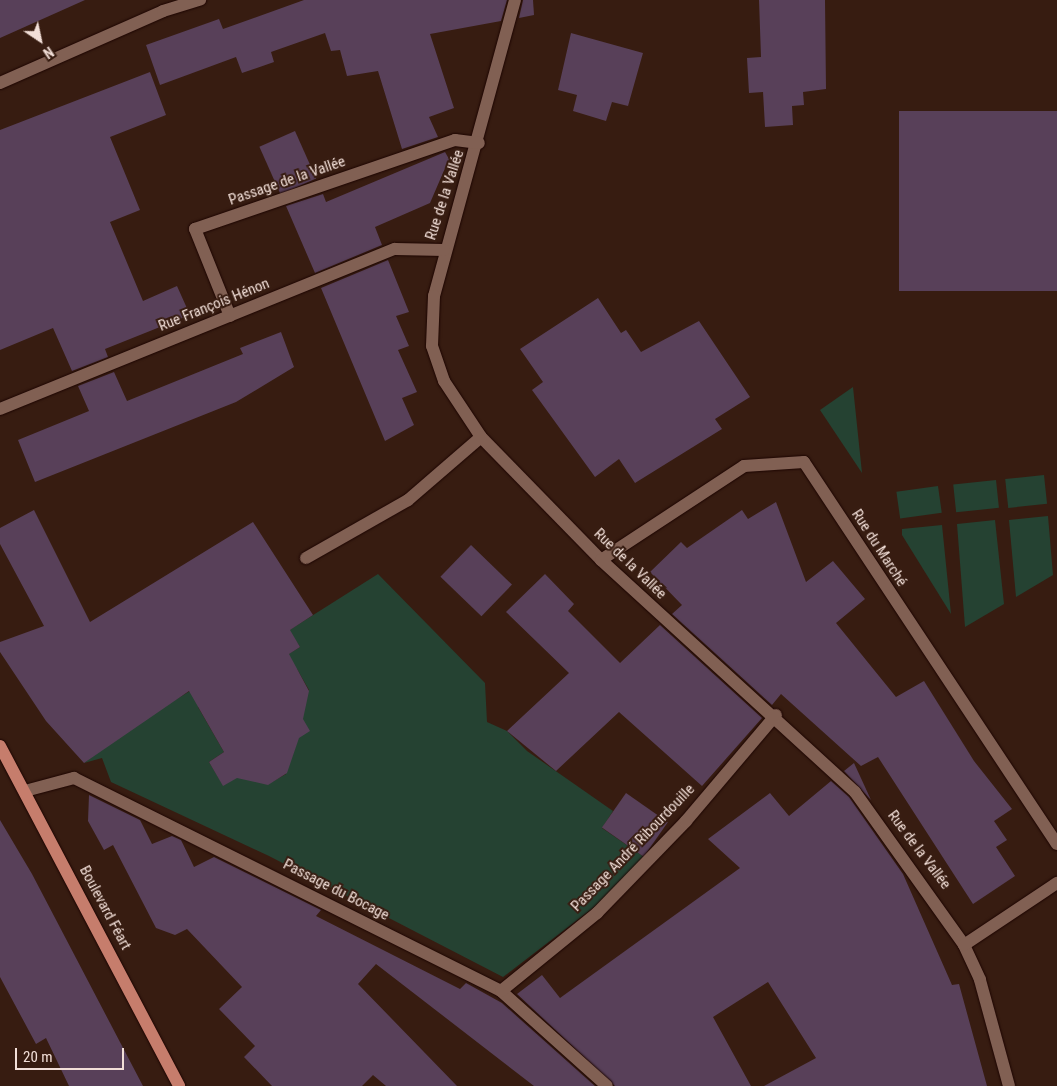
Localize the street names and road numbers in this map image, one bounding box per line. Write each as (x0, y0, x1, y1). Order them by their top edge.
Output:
street label: Rue de la Vallée (422, 148, 468, 242)
street label: Passage de la Vallée (226, 153, 348, 209)
street label: Rue François Hénon (156, 275, 272, 335)
street label: Rue du Marché (847, 506, 911, 590)
street label: Rue de la Vallée (590, 525, 670, 603)
street label: Passage André Ribourdouille (567, 781, 699, 915)
street label: Rue de la Vallée (884, 807, 954, 893)
street label: Passage du Bocage (280, 856, 392, 924)
street label: Boulevard Féart (75, 863, 135, 953)

